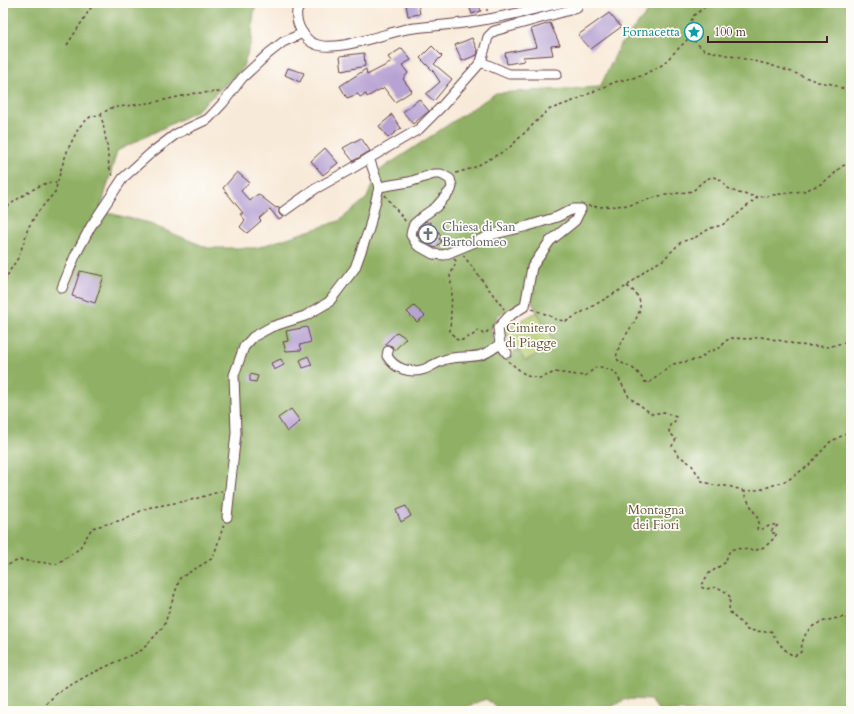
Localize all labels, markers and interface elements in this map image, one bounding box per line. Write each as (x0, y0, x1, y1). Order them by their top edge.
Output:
scale bar (708, 18, 827, 44)
place icon: Fornacetta (683, 21, 705, 43)
place label: Fornacetta (622, 23, 680, 41)
text: 100 m (714, 24, 747, 40)
place label: Chiesa di San Bartolomeo (442, 218, 516, 251)
church icon: Chiesa di San Bartolomeo (417, 223, 439, 245)
park label: Cimitero di Piagge (505, 319, 557, 352)
park label: Montagna dei Fiori (628, 501, 685, 534)

